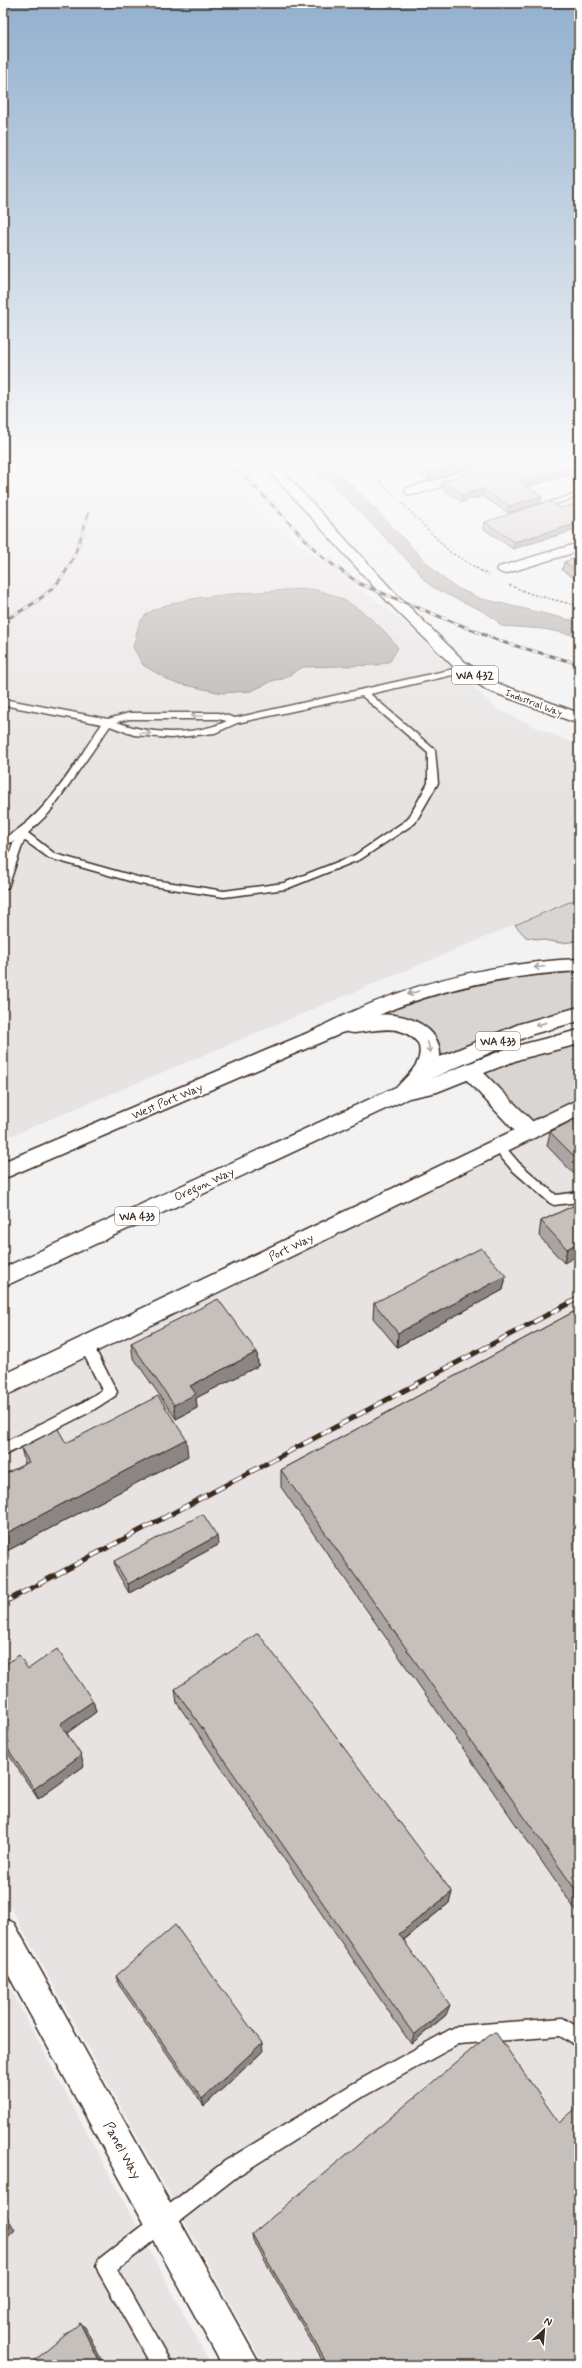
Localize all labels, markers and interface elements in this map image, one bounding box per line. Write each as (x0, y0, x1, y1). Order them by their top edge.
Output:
road number: WA 432 (452, 666, 498, 684)
street label: Industrial Way (503, 687, 564, 720)
one-way arrow (191, 712, 204, 720)
one-way arrow (138, 729, 151, 737)
one-way arrow (534, 964, 547, 971)
one-way arrow (407, 990, 419, 998)
one-way arrow (535, 1021, 548, 1029)
road number: WA 433 (476, 1032, 520, 1050)
one-way arrow (425, 1040, 433, 1053)
street label: West Port Way (129, 1080, 205, 1124)
street label: Oregon Way (172, 1164, 237, 1207)
road number: WA 433 (115, 1207, 159, 1225)
street label: Port Way (266, 1230, 316, 1266)
street label: Panel Way (99, 2119, 145, 2182)
north arrow (524, 2310, 564, 2350)
text: N (542, 2314, 554, 2330)

